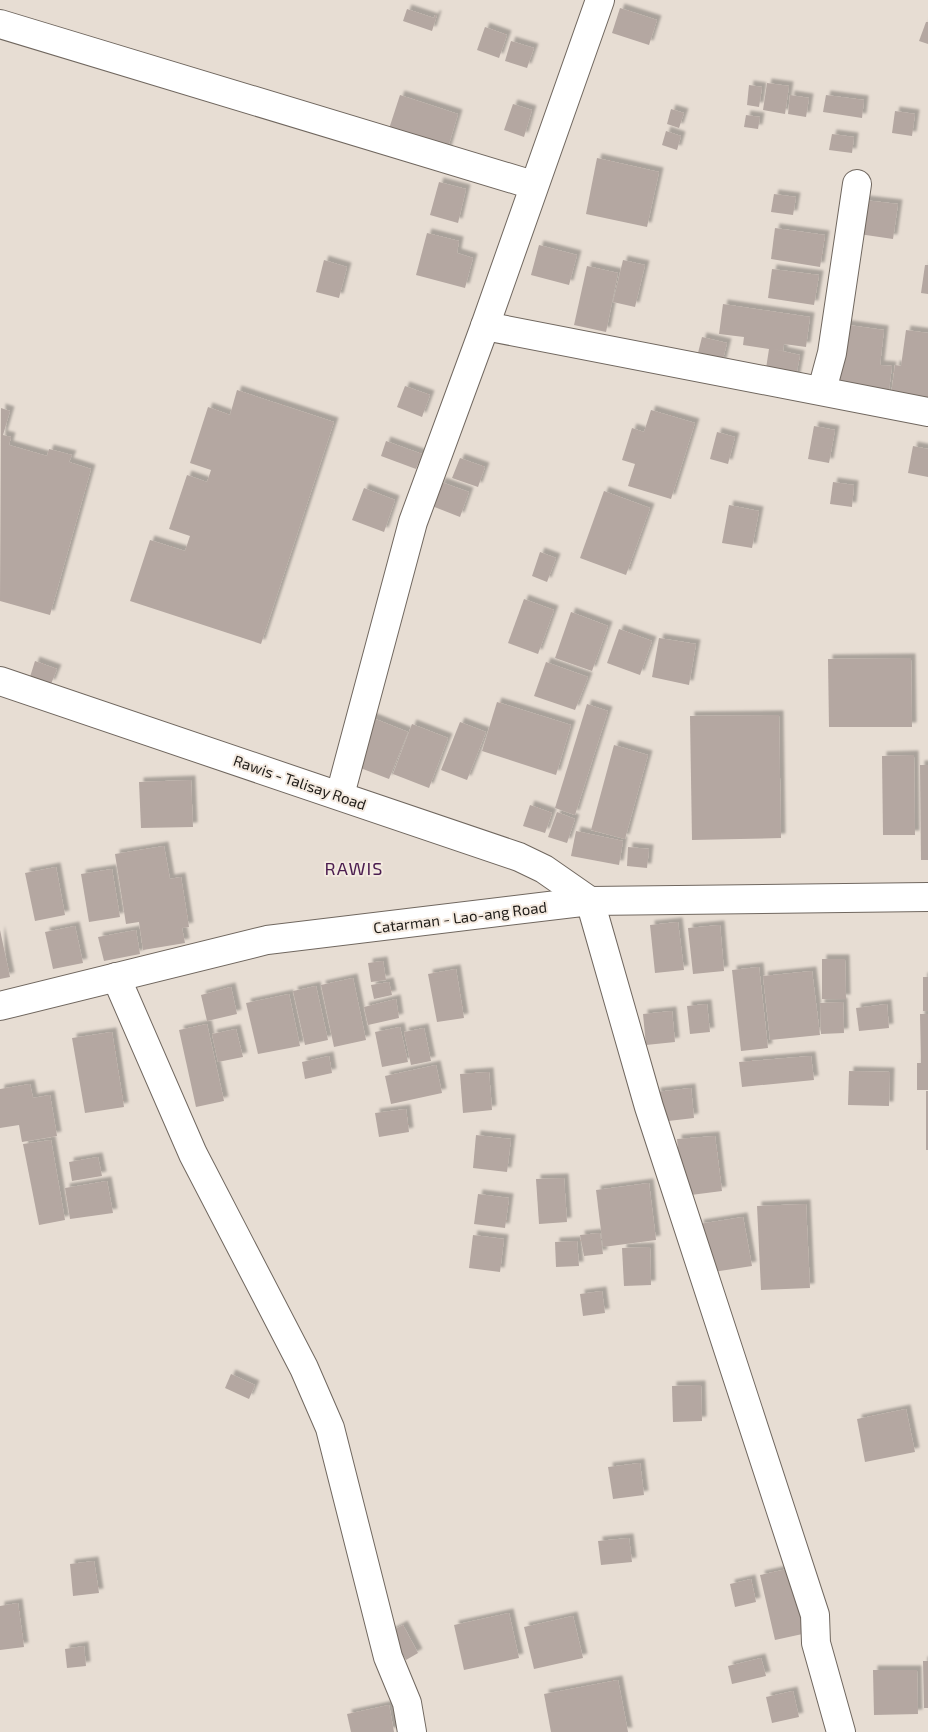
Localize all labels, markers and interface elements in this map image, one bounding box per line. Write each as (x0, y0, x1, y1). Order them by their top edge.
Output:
street label: Rawis - Talisay Road (231, 751, 369, 813)
district label: RAWIS (325, 857, 383, 879)
street label: Catarman - Lao-ang Road (372, 897, 548, 937)

